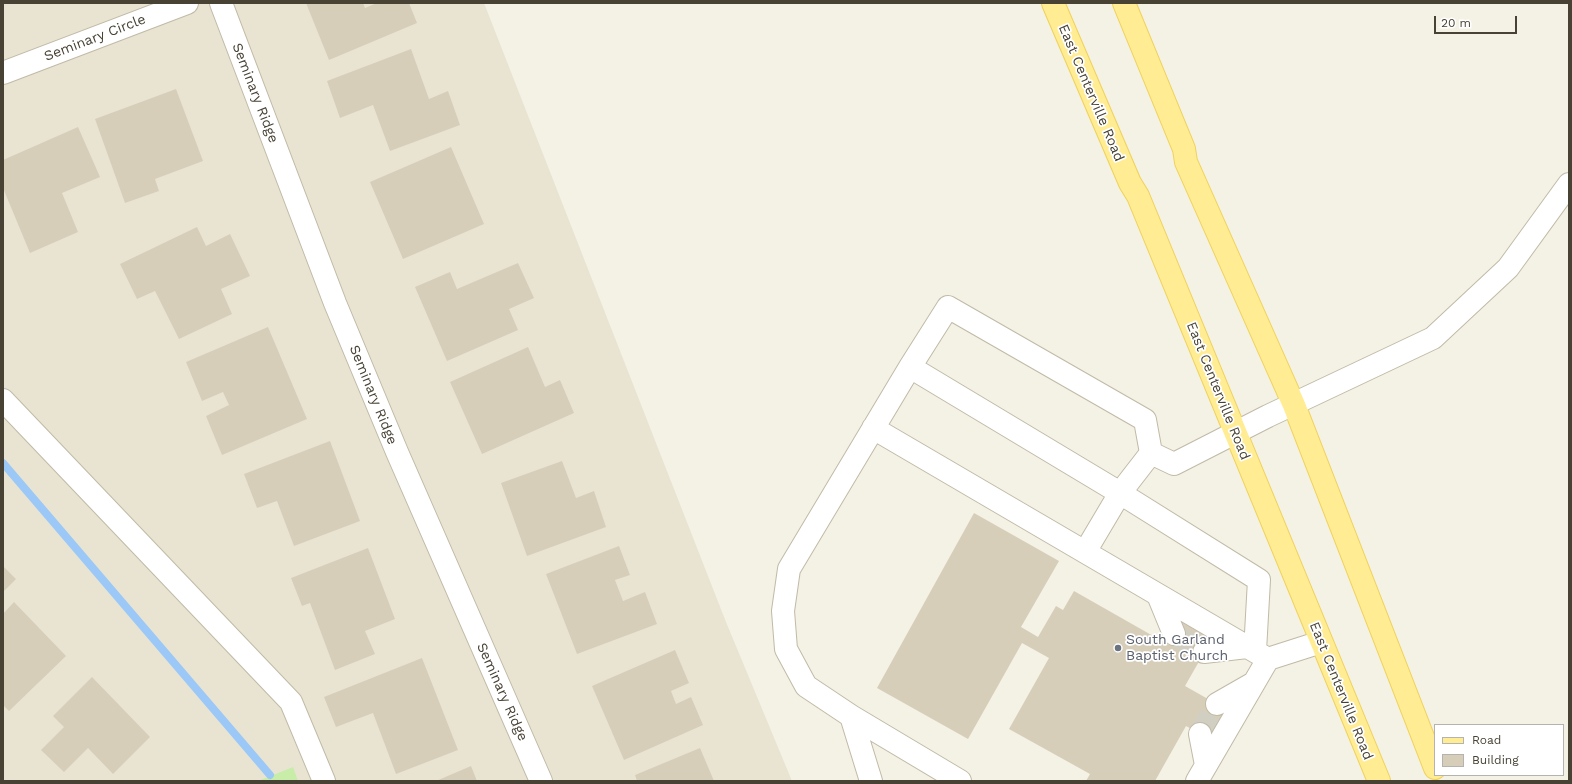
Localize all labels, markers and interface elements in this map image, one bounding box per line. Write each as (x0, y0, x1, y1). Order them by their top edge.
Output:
scale bar (1436, 8, 1519, 34)
street label: Seminary Circle (42, 11, 148, 65)
text: 20 m (1441, 16, 1471, 30)
street label: East Centerville Road (1054, 22, 1128, 164)
street label: Seminary Ridge (228, 41, 282, 145)
street label: East Centerville Road (1183, 320, 1253, 462)
street label: Seminary Ridge (345, 343, 401, 447)
street label: East Centerville Road (1306, 620, 1376, 762)
place label: South Garland Baptist Church (1126, 632, 1228, 664)
street label: Seminary Ridge (473, 640, 531, 744)
marker: South Garland Baptist Church (1113, 643, 1123, 653)
legend (1434, 724, 1564, 776)
text: Road (1472, 733, 1501, 747)
text: Building (1472, 753, 1519, 767)

